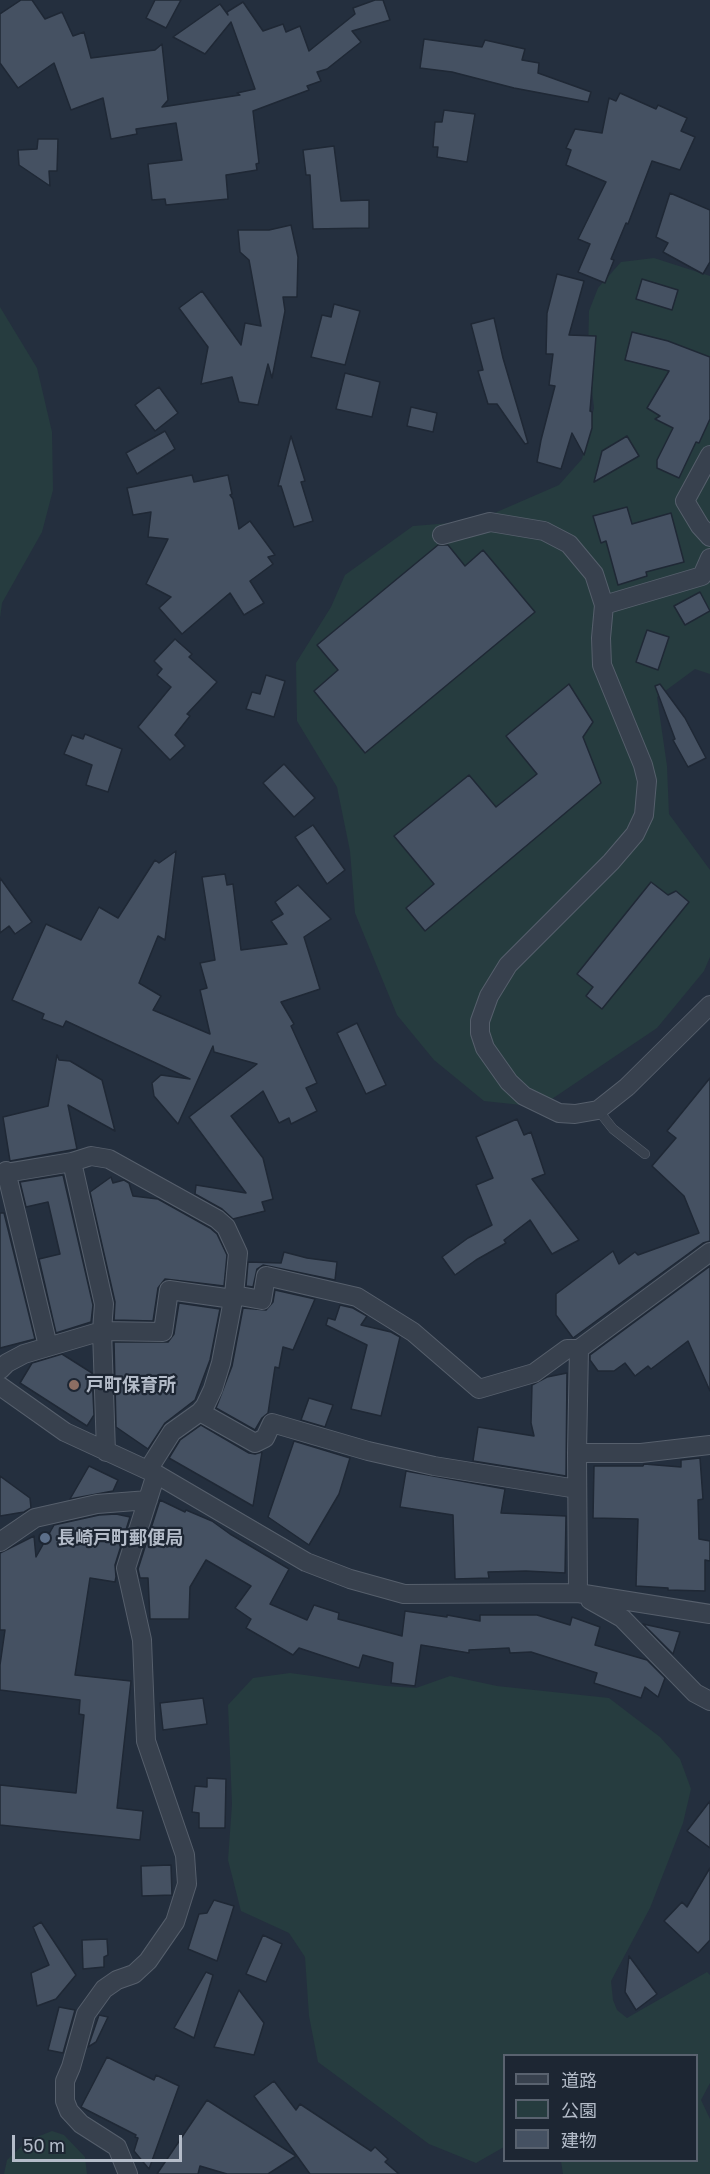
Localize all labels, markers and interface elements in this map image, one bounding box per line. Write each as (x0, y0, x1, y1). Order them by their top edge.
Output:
place label: 戸町保育所 (86, 1374, 176, 1396)
marker: 戸町保育所 (67, 1378, 81, 1392)
place label: 長崎戸町郵便局 (57, 1527, 183, 1549)
marker: 長崎戸町郵便局 (38, 1531, 52, 1545)
legend (503, 2054, 698, 2162)
text: 道路 (561, 2069, 597, 2091)
text: 公園 (561, 2099, 597, 2121)
scale bar (15, 2123, 184, 2161)
text: 建物 (561, 2129, 597, 2151)
text: 50 m (23, 2134, 65, 2156)

